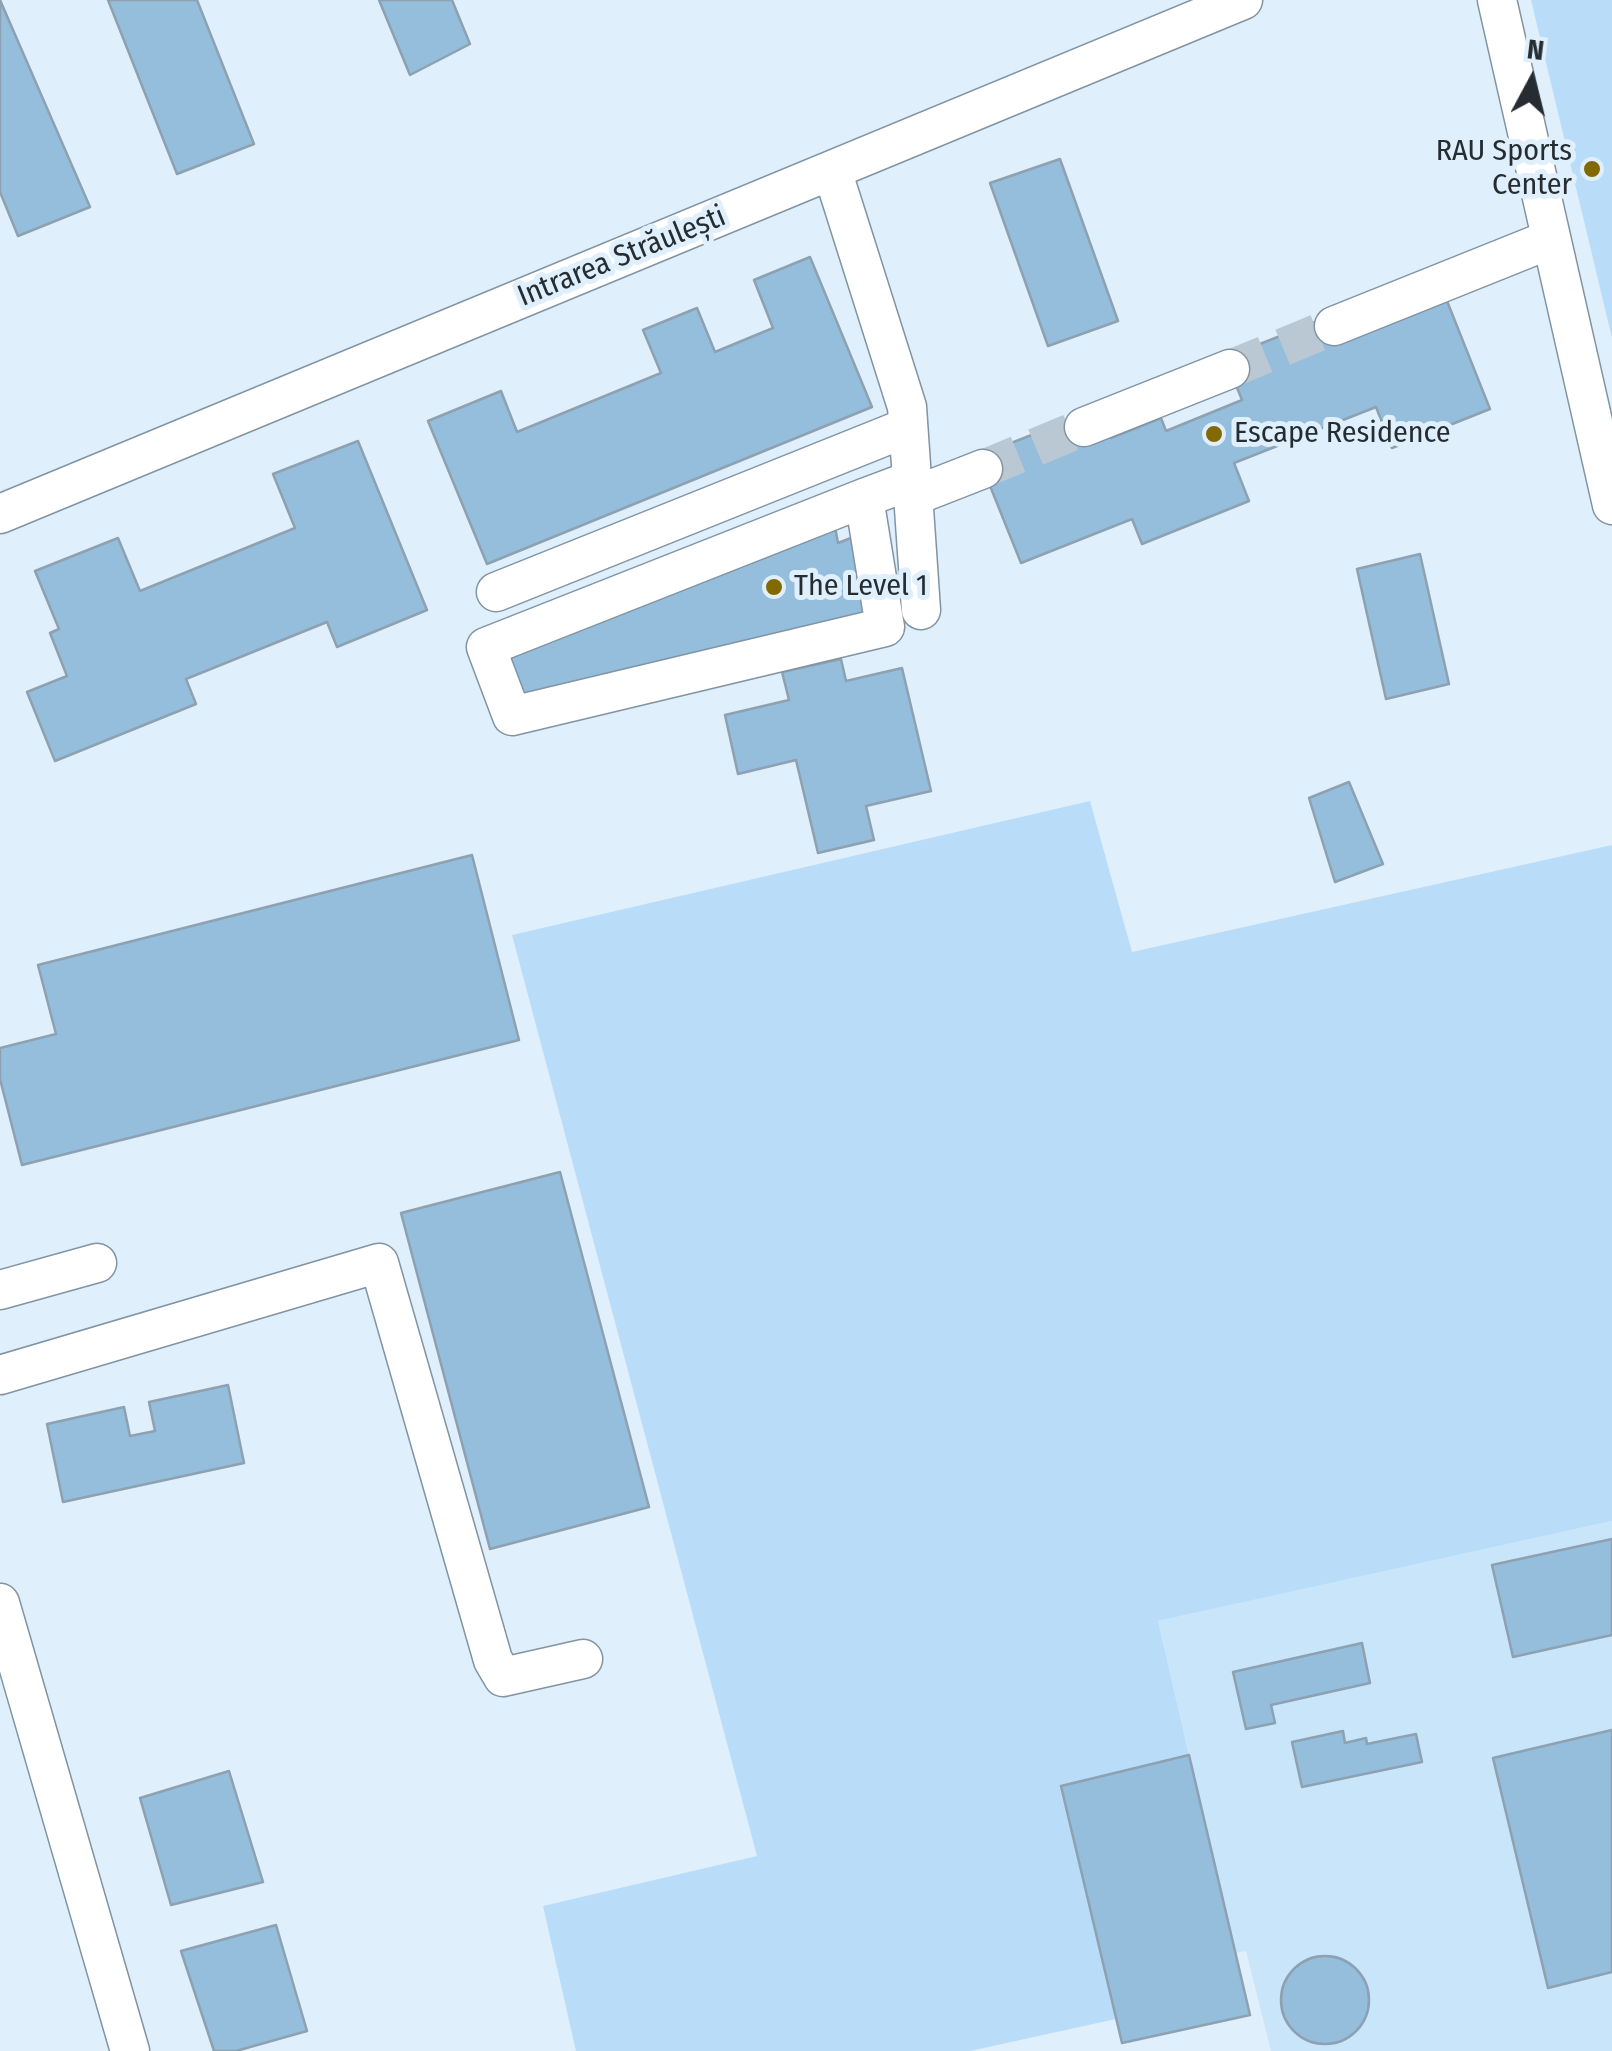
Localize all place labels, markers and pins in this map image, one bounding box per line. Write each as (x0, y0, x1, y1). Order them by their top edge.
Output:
place label: RAU Sports Center (1436, 134, 1572, 204)
marker: RAU Sports Center (1581, 158, 1603, 180)
place label: Escape Residence (1234, 416, 1451, 452)
marker: Escape Residence (1203, 423, 1225, 445)
place label: The Level 1 (794, 569, 928, 605)
marker: The Level 1 (763, 576, 785, 598)

